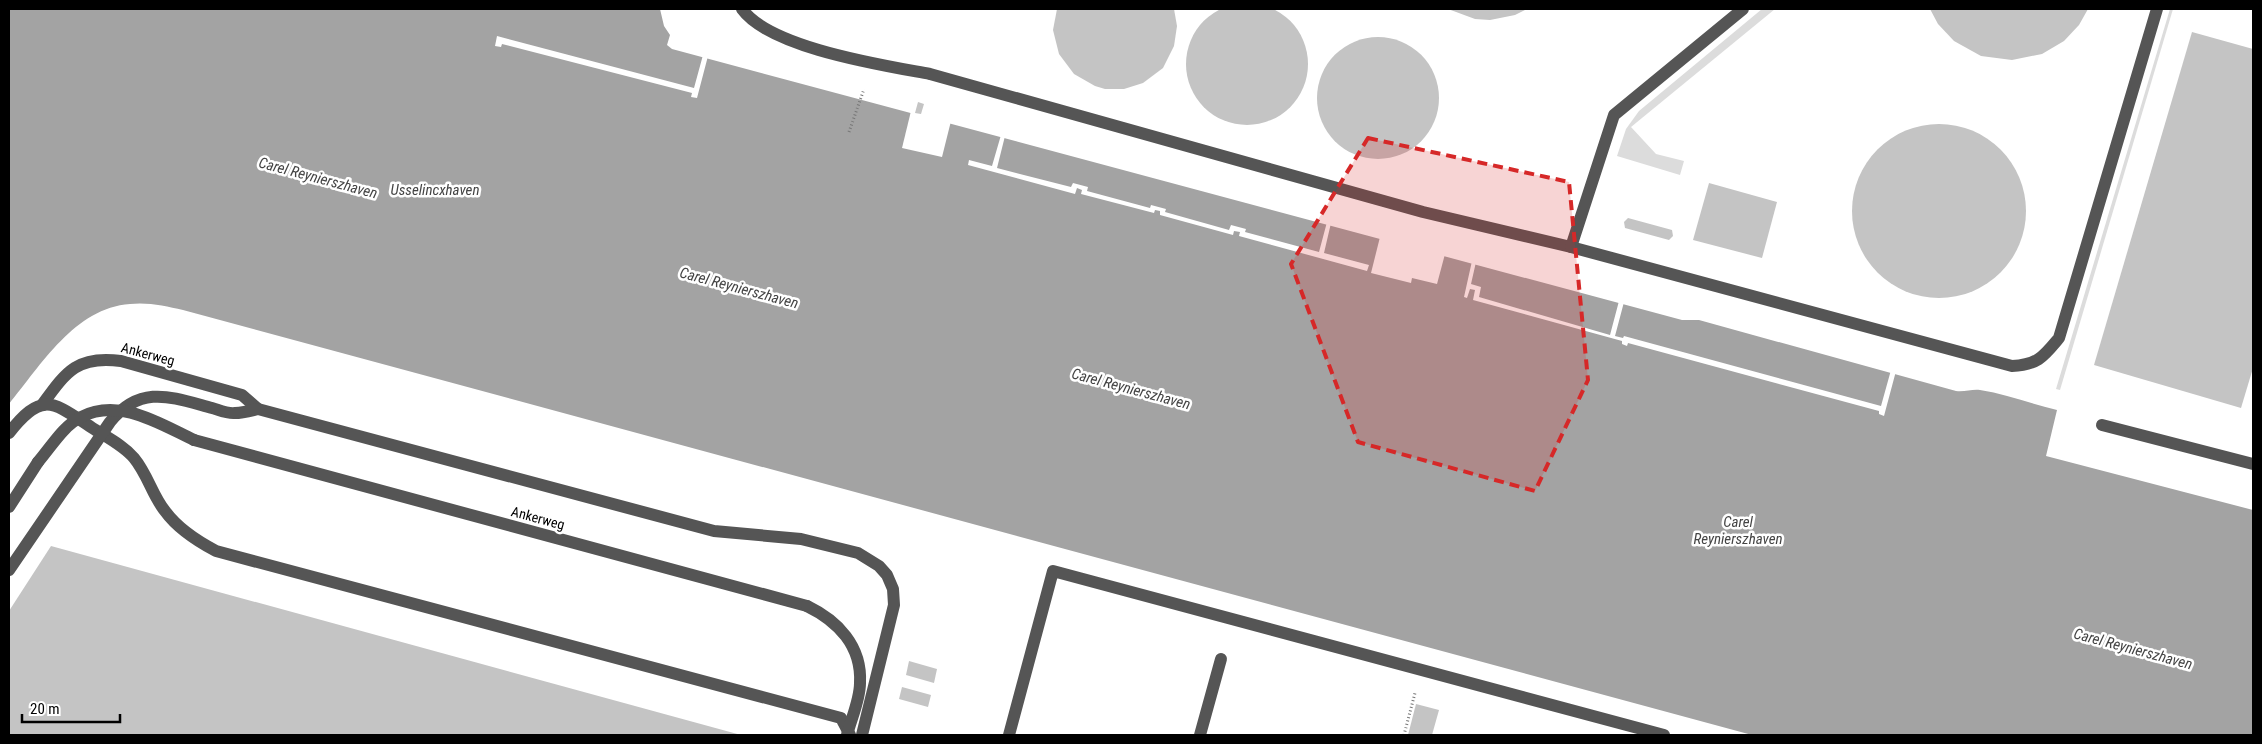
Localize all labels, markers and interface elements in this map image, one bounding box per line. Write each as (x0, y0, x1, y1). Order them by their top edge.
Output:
water label: Carel Reynierszhaven (257, 154, 379, 202)
water label: Usselincxhaven (391, 181, 479, 199)
water label: Carel Reynierszhaven (678, 264, 800, 312)
street label: Ankerweg (120, 339, 176, 369)
water label: Carel Reynierszhaven (1070, 365, 1192, 413)
street label: Ankerweg (510, 503, 566, 533)
water label: Carel Reynierszhaven (1693, 513, 1783, 548)
water label: Carel Reynierszhaven (2072, 625, 2194, 673)
scale bar (22, 692, 120, 724)
text: 20 m (30, 700, 60, 718)

